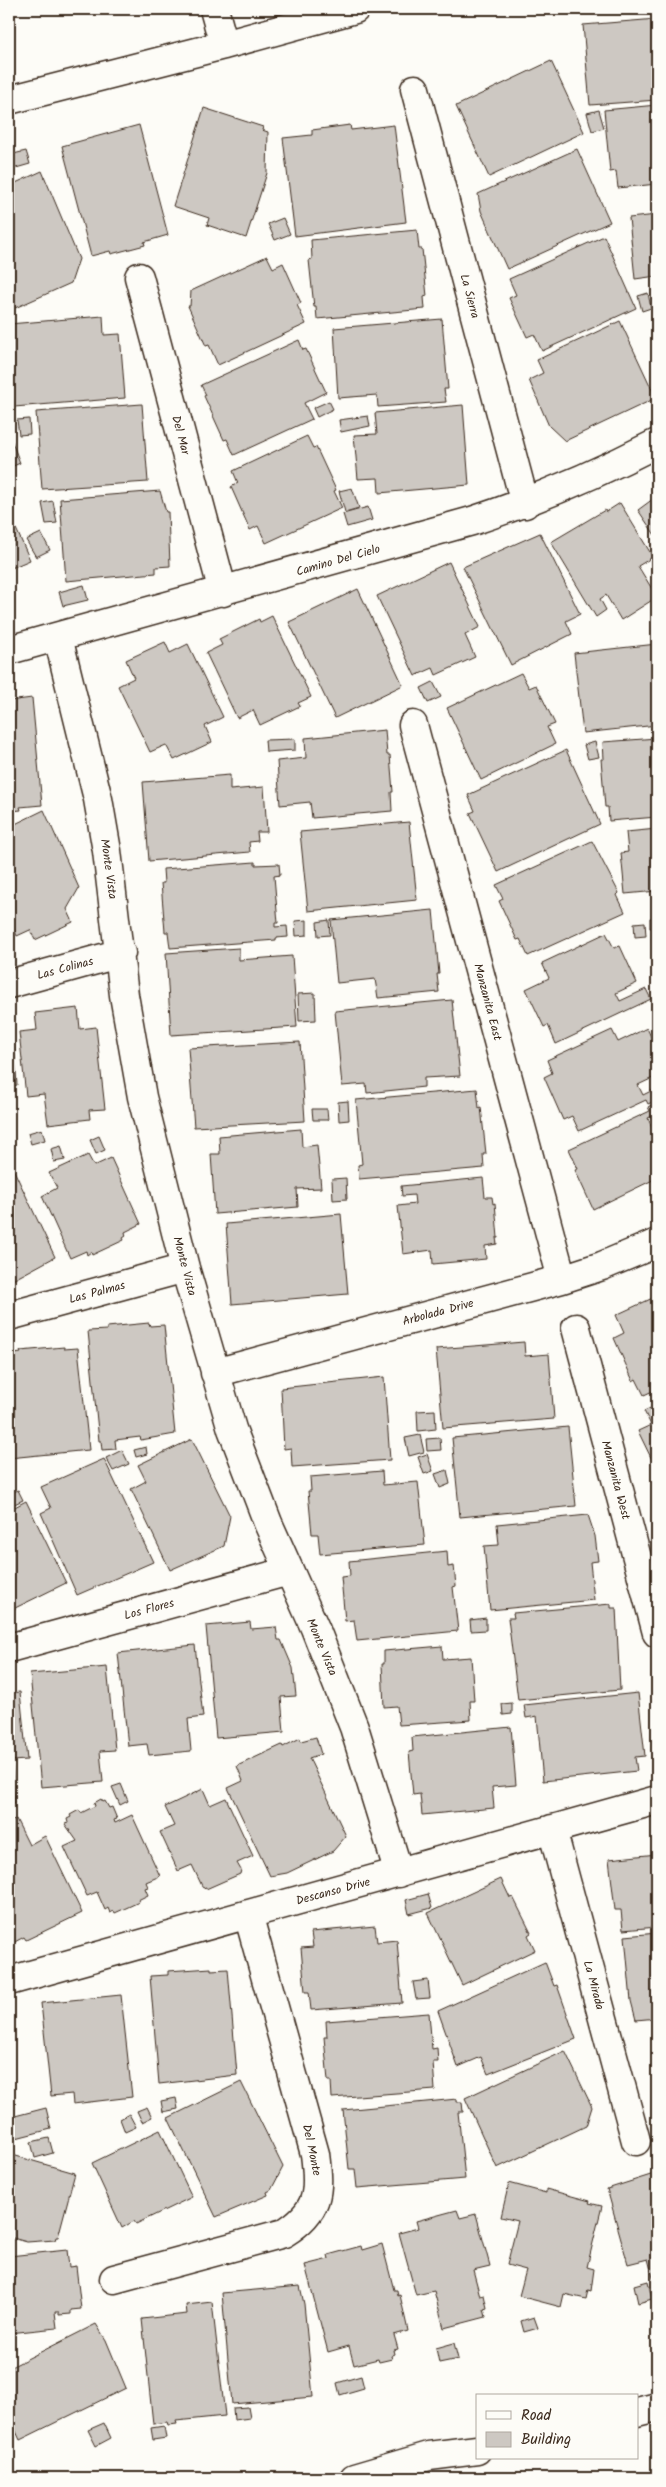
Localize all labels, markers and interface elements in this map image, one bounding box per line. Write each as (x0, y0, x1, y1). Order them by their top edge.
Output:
street label: La Sierra (454, 272, 485, 321)
street label: Del Mar (166, 413, 195, 458)
street label: Camino Del Cielo (294, 539, 382, 582)
street label: Monte Vista (95, 838, 122, 901)
street label: Las Colinas (35, 952, 95, 985)
street label: Manzanita East (468, 961, 507, 1043)
street label: Monte Vista (167, 1234, 202, 1298)
street label: Las Palmas (67, 1276, 127, 1309)
street label: Arbolada Drive (400, 1294, 476, 1331)
street label: Manzanita West (596, 1438, 635, 1522)
street label: Los Flores (122, 1594, 176, 1625)
street label: Monte Vista (301, 1616, 342, 1679)
street label: Descanso Drive (294, 1872, 373, 1910)
street label: La Mirada (578, 1958, 609, 2012)
street label: Del Monte (297, 2123, 326, 2178)
legend (476, 2394, 638, 2460)
text: Road (521, 2404, 552, 2428)
text: Building (521, 2428, 571, 2452)

